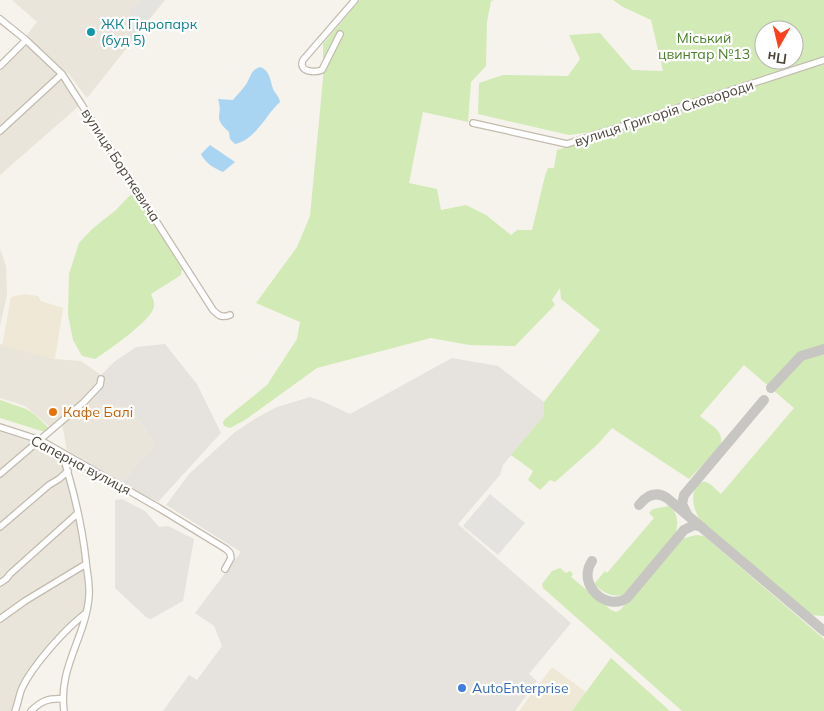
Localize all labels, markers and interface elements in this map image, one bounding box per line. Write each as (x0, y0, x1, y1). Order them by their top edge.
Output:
place label: ЖК Гідропарк (буд 5) (101, 15, 198, 49)
north arrow (754, 20, 804, 70)
marker: ЖК Гідропарк (буд 5) (85, 26, 97, 38)
park label: Міський цвинтар №13 (658, 29, 750, 63)
text: Пн (766, 48, 788, 68)
street label: вулиця Григорія Сковороди (572, 75, 756, 151)
street label: вулиця Борткевича (78, 105, 164, 225)
place label: Кафе Балі (63, 403, 133, 421)
marker: Кафе Балі (47, 406, 59, 418)
street label: Саперна вулиця (28, 431, 134, 499)
place label: AutoEnterprise (472, 679, 569, 697)
marker: AutoEnterprise (456, 682, 468, 694)

